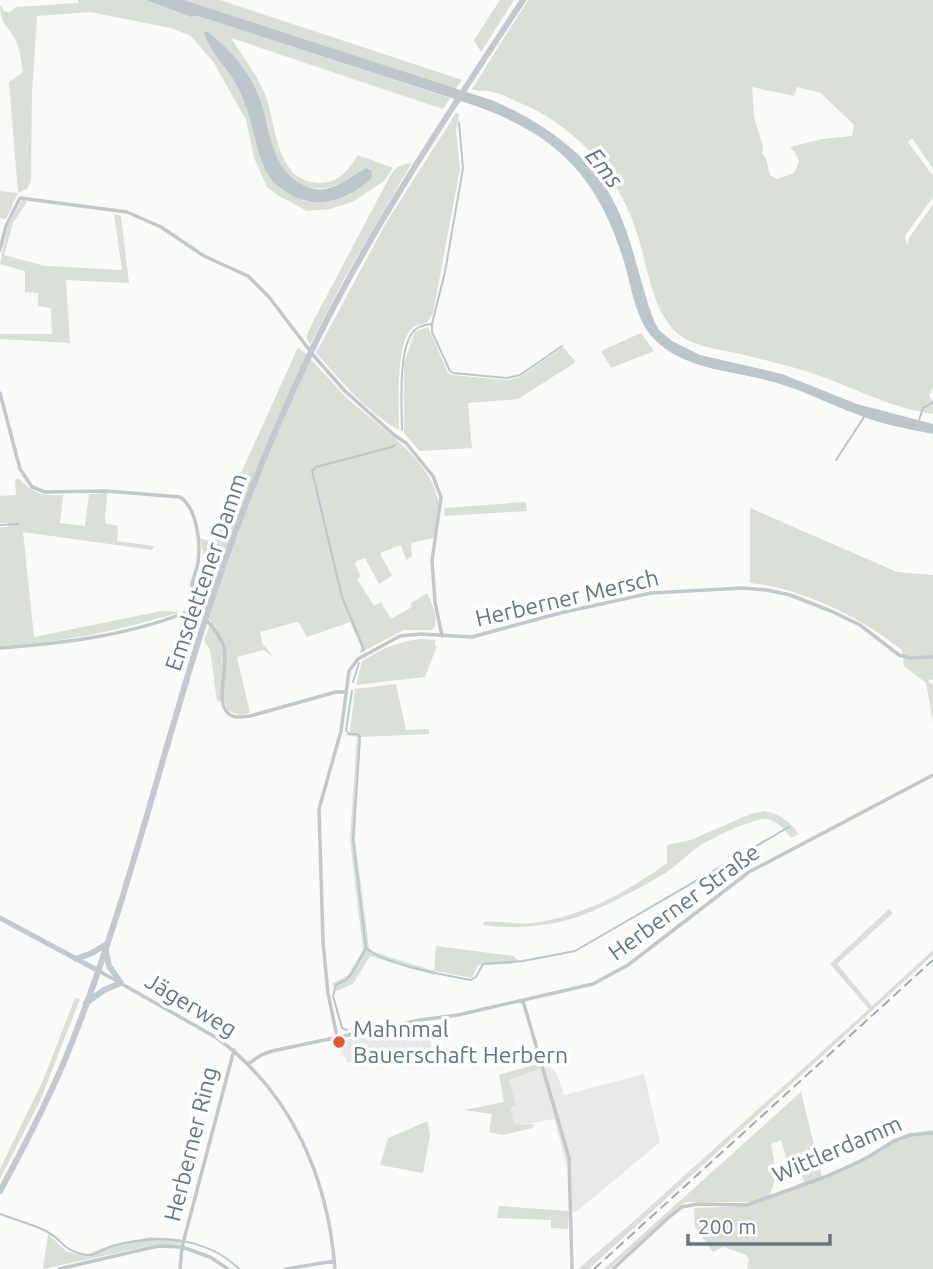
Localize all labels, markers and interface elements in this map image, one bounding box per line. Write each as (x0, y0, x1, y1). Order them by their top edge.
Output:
water label: Ems (580, 142, 628, 193)
street label: Emsdettener Damm (160, 470, 251, 674)
street label: Herberner Mersch (473, 564, 661, 631)
street label: Herberner Straße (603, 838, 764, 965)
street label: Jägerweg (141, 968, 241, 1042)
place label: Mahnmal Bauerschaft Herbern (353, 1016, 568, 1067)
marker: Mahnmal Bauerschaft Herbern (331, 1034, 347, 1050)
street label: Herberner Ring (159, 1064, 222, 1224)
street label: Wittlerdamm (768, 1110, 905, 1187)
scale bar (688, 1202, 830, 1246)
text: 200 m (698, 1214, 756, 1238)

